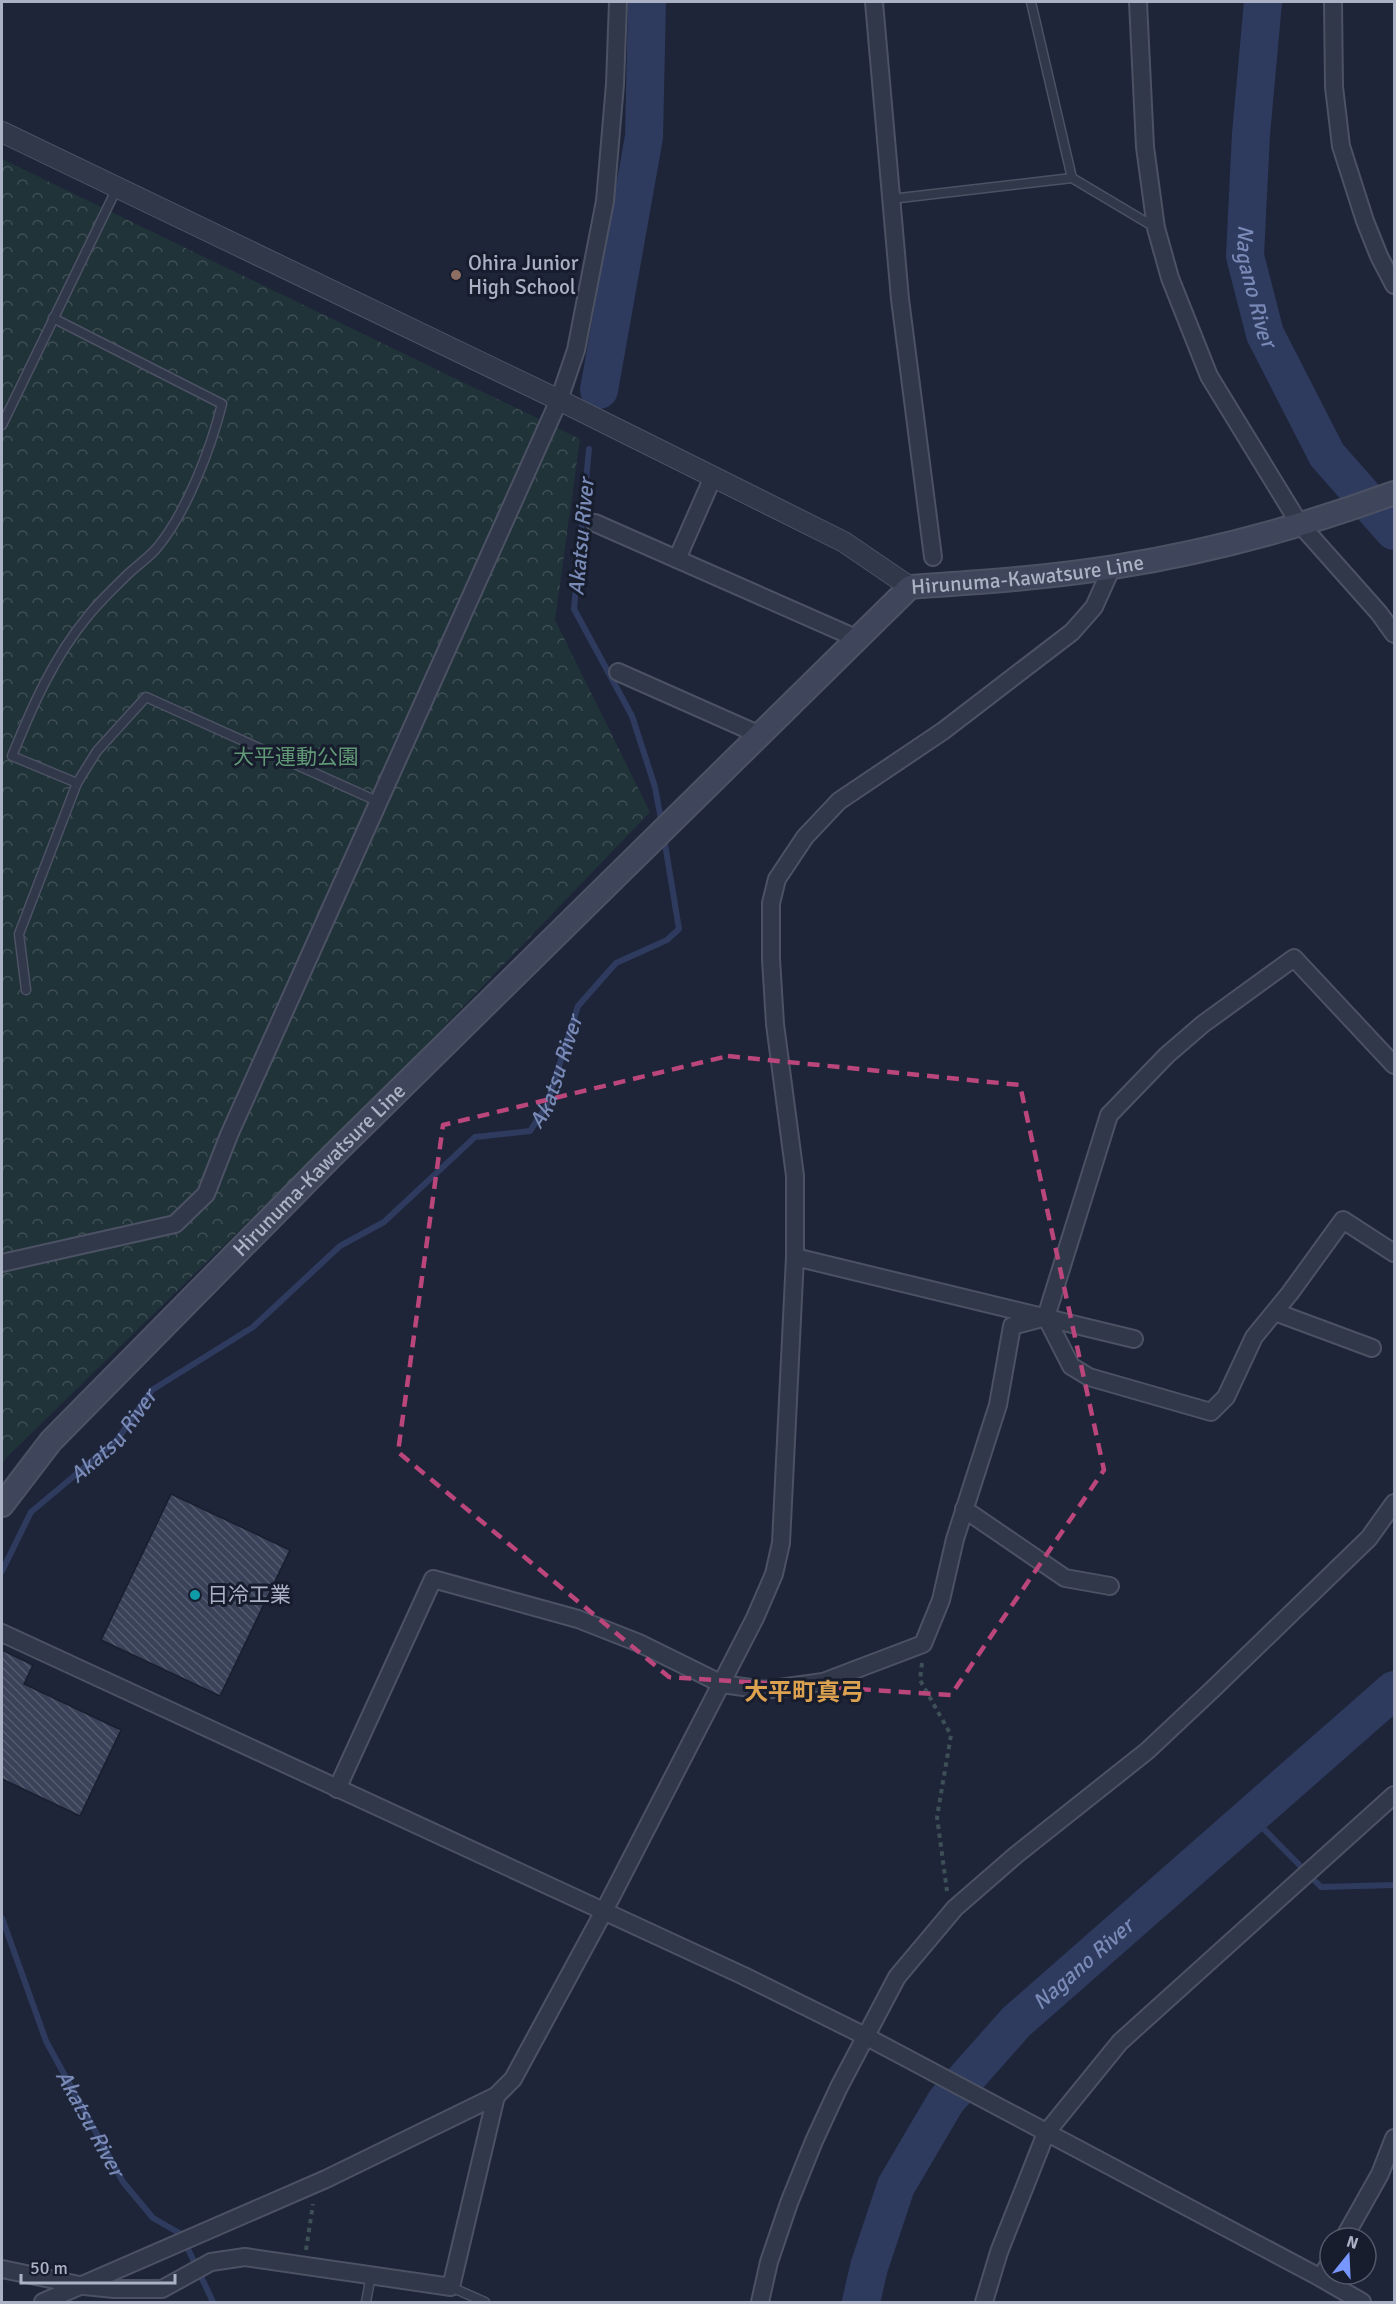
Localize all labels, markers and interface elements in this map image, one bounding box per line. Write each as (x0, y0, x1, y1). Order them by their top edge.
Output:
water label: Nagano River (1231, 224, 1284, 355)
place label: Ohira Junior High School (468, 250, 579, 300)
marker: Ohira Junior High School (449, 268, 463, 282)
water label: Akatsu River (562, 474, 600, 597)
street label: Hirunuma-Kawatsure Line (910, 549, 1146, 600)
park label: 大平運動公園 (233, 744, 359, 770)
water label: Akatsu River (522, 1010, 588, 1133)
street label: Hirunuma-Kawatsure Line (227, 1078, 411, 1262)
water label: Akatsu River (63, 1382, 163, 1488)
place label: 日冷工業 (207, 1582, 291, 1608)
marker: 日冷工業 (188, 1588, 202, 1602)
district label: 大平町真弓 (744, 1677, 864, 1707)
water label: Nagano River (1027, 1910, 1141, 2015)
water label: Akatsu River (51, 2065, 132, 2184)
north arrow (1318, 2226, 1378, 2286)
text: N (1344, 2231, 1361, 2254)
scale bar (21, 2247, 176, 2285)
text: 50 m (30, 2257, 68, 2279)

